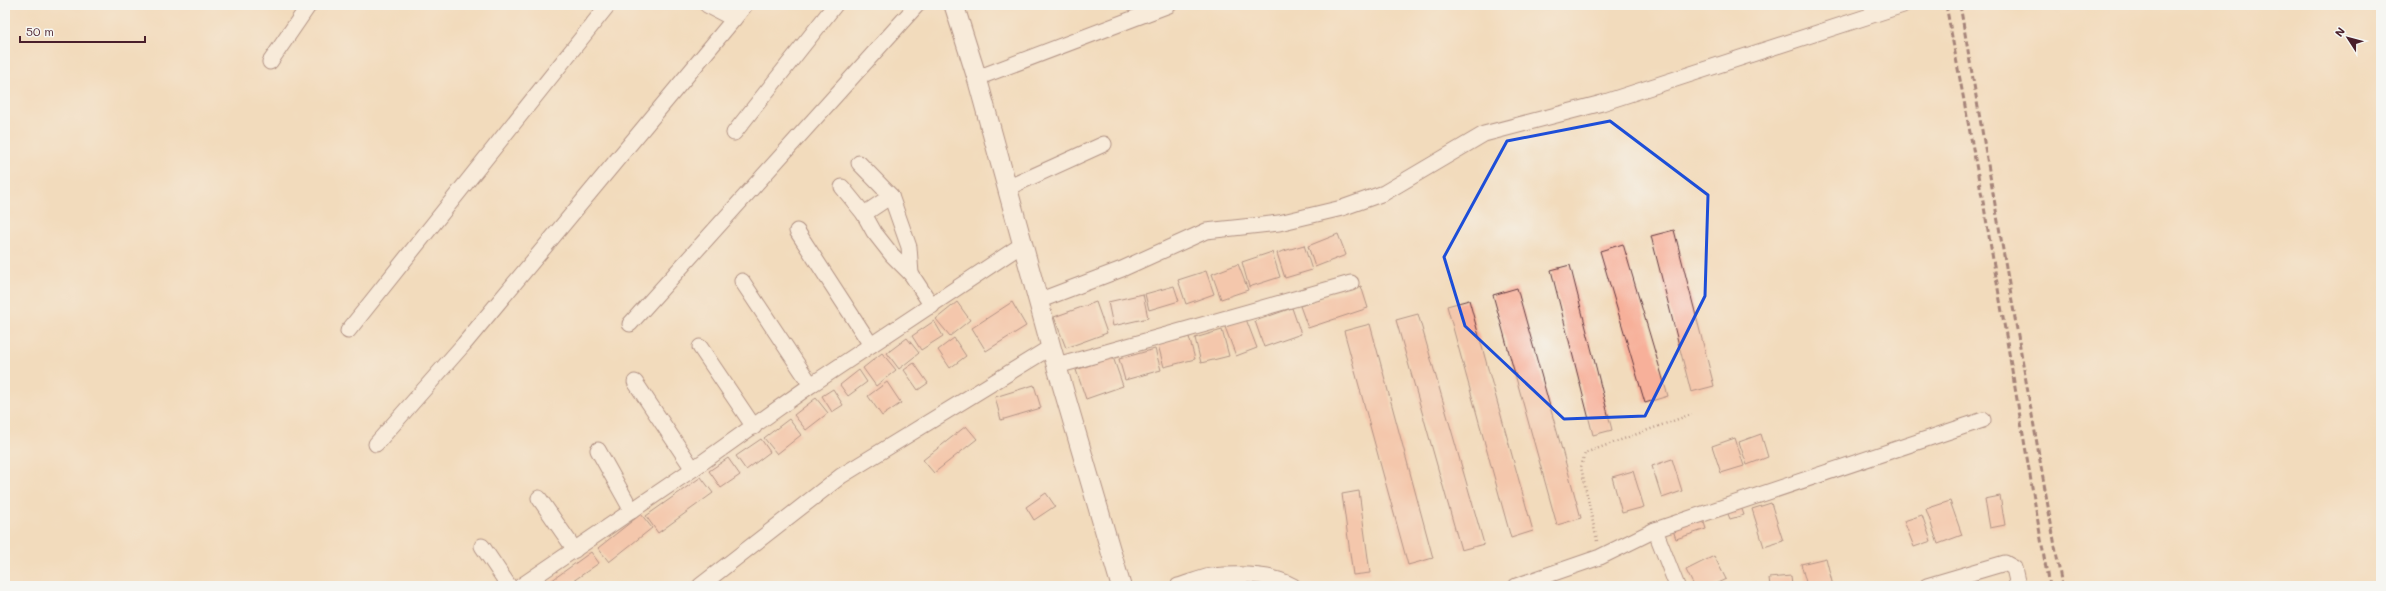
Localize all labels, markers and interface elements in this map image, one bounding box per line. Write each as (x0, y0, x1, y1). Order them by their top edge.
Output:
scale bar (20, 18, 145, 44)
north arrow (2328, 18, 2368, 58)
text: 50 m (26, 23, 54, 39)
text: N (2331, 24, 2348, 40)

